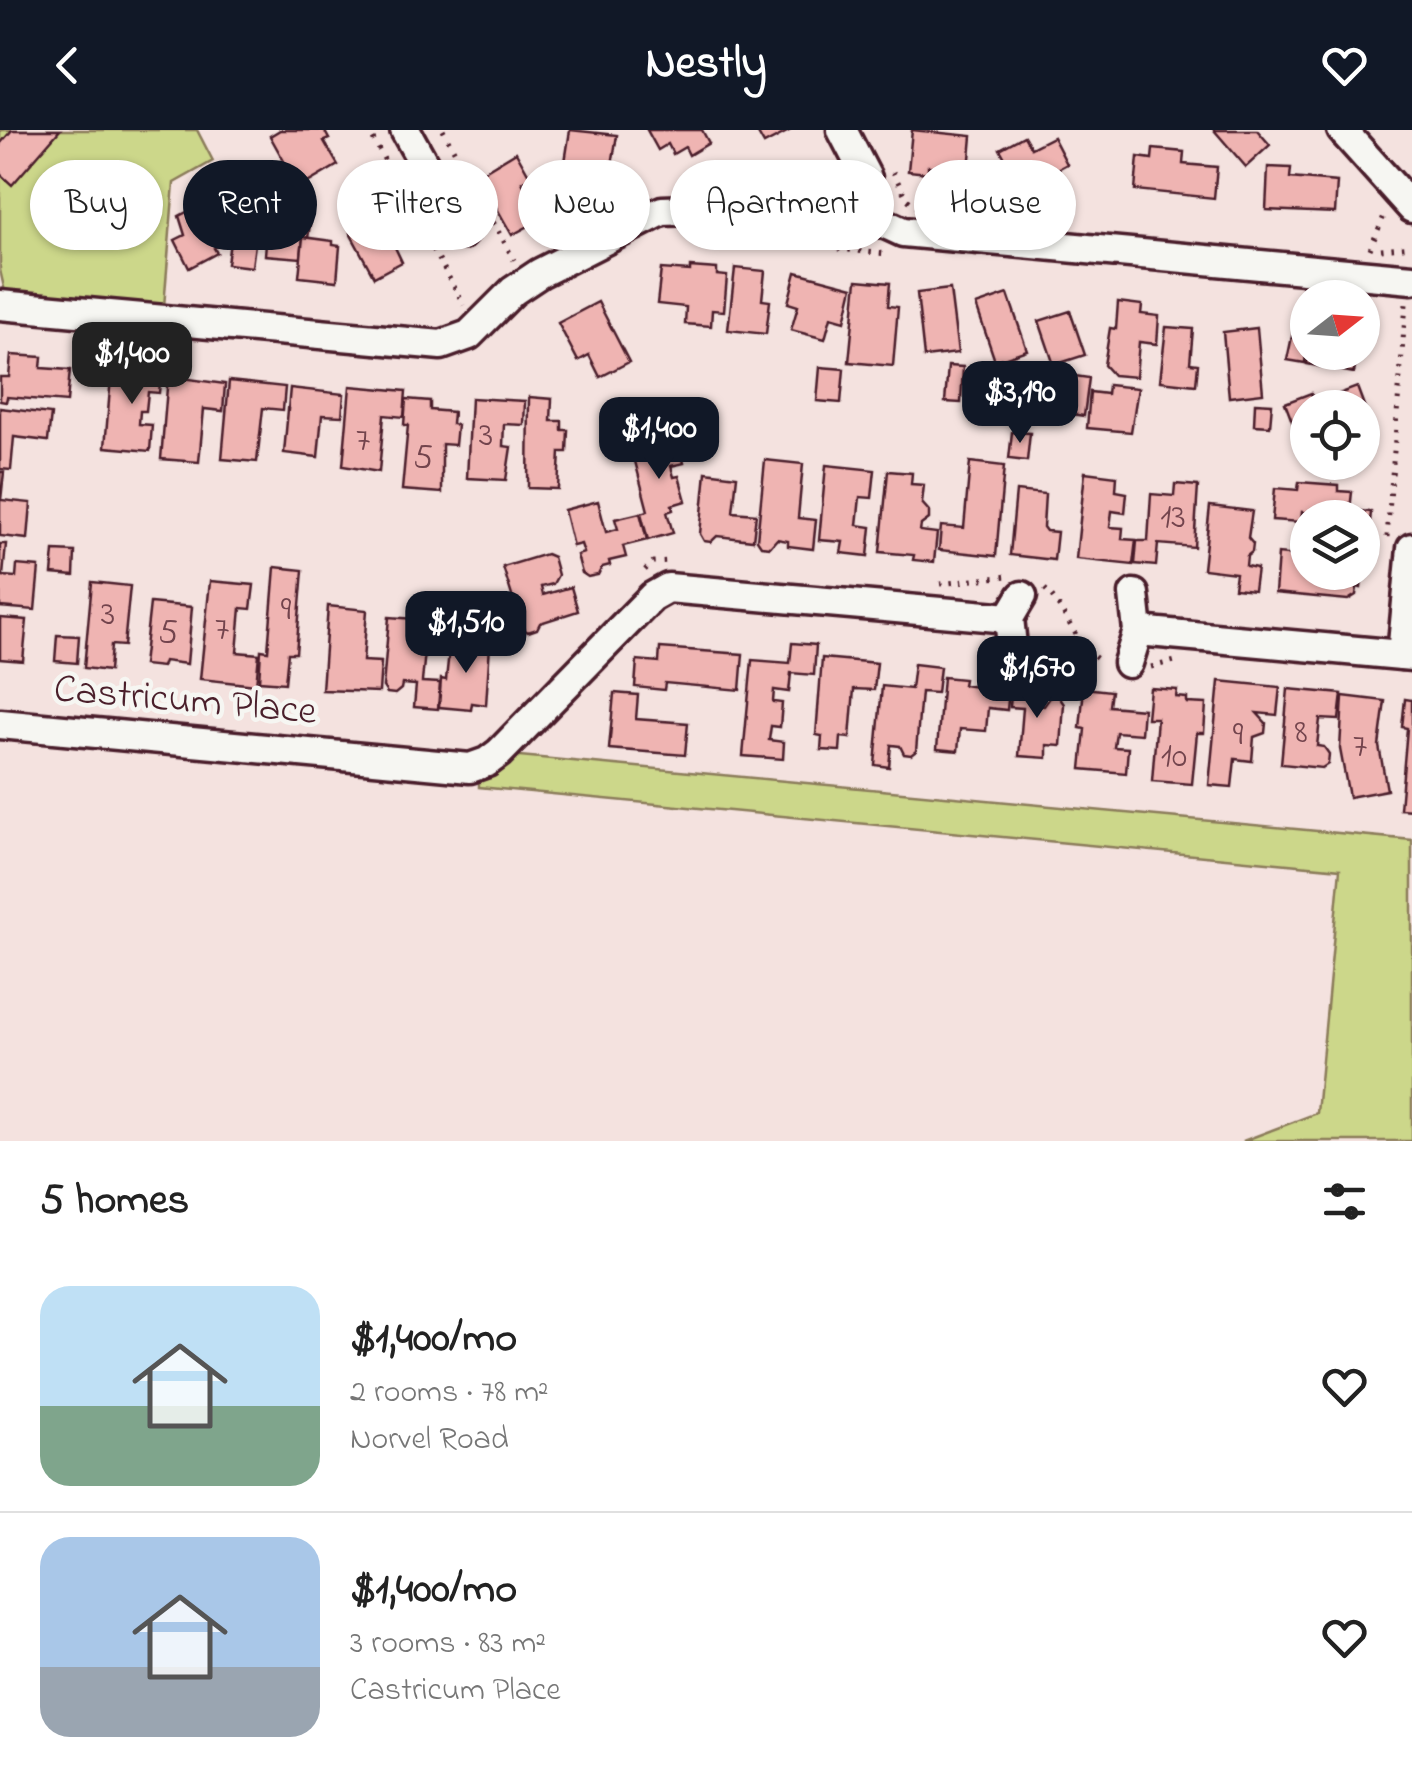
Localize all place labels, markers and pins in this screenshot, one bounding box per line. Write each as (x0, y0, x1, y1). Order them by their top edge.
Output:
pin: $1,400 (51, 322, 213, 407)
pin: $3,190 (939, 361, 1101, 446)
pin: $1,400 (578, 397, 740, 482)
pin: $1,510 (385, 591, 547, 676)
pin: $1,670 (956, 636, 1118, 721)

